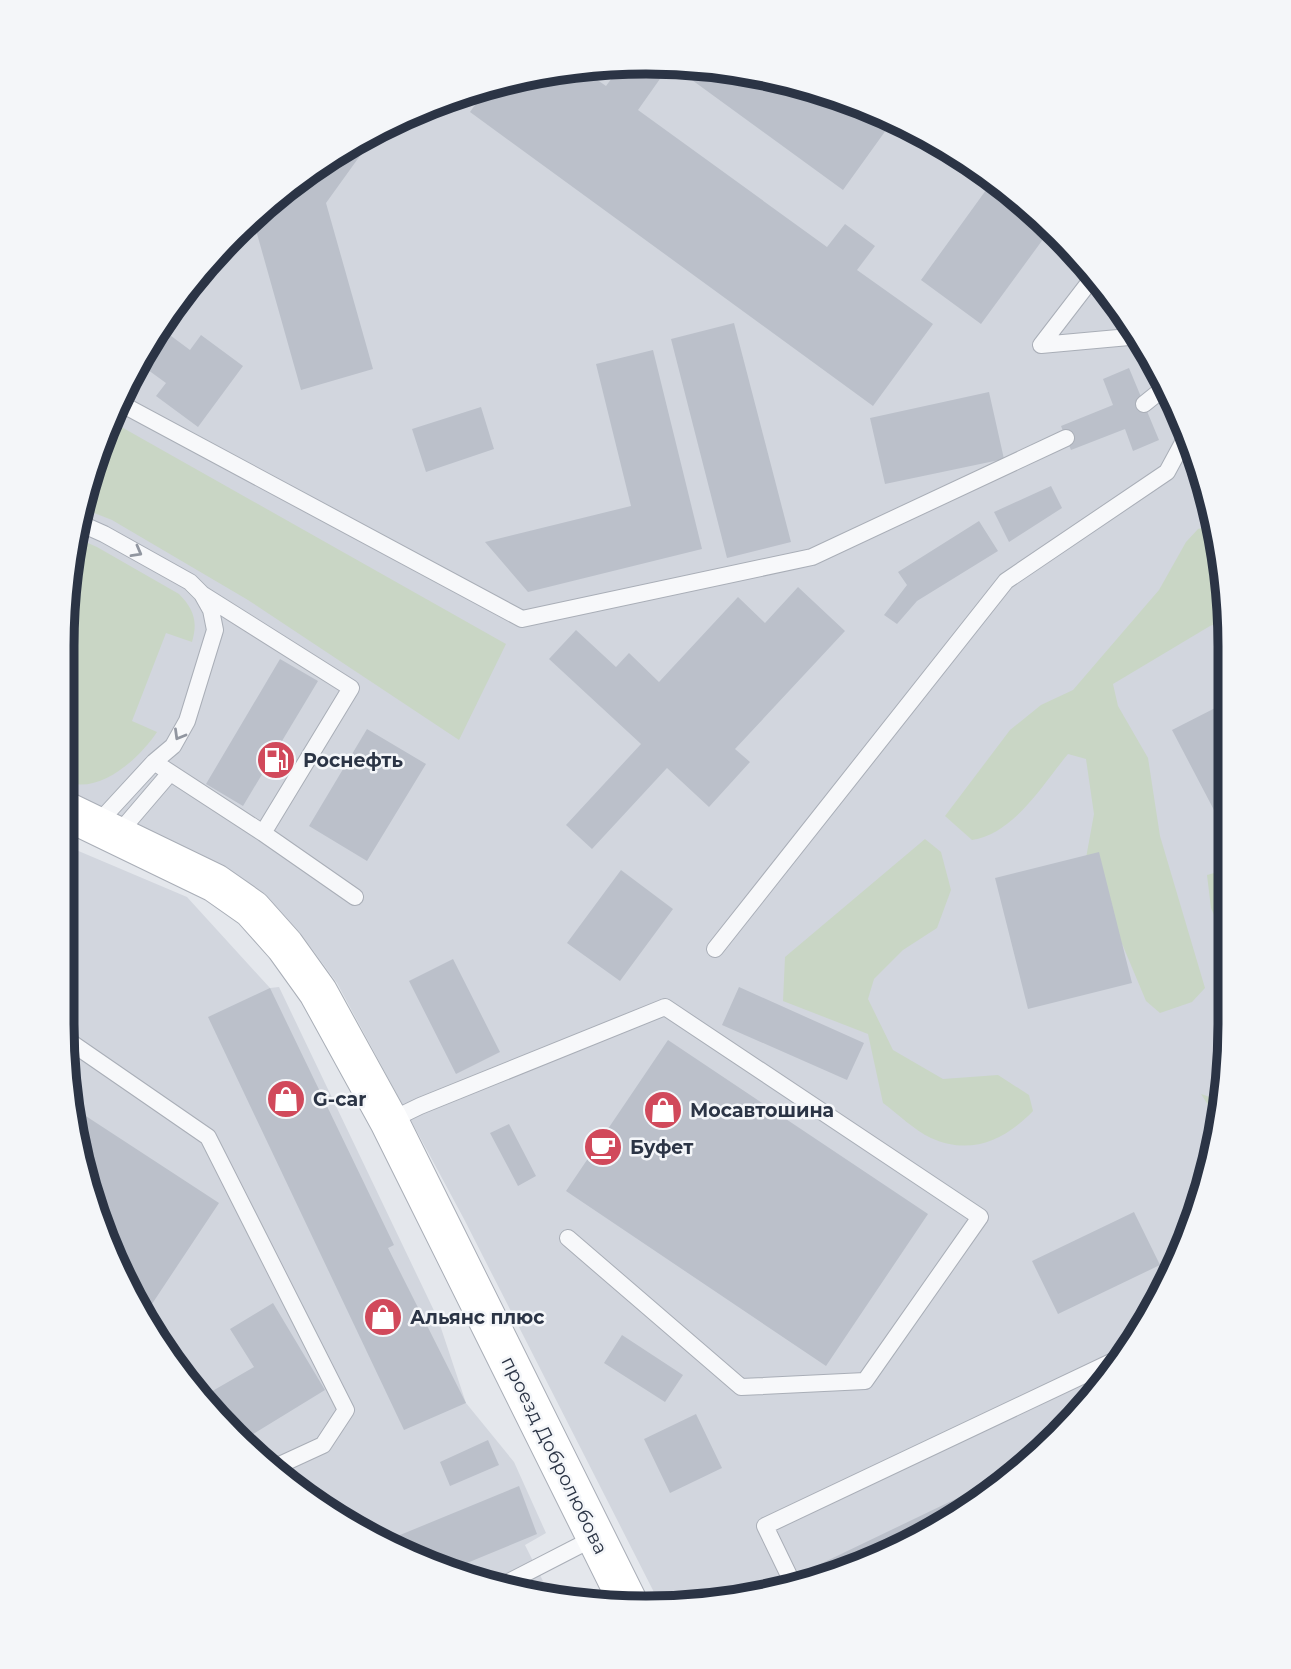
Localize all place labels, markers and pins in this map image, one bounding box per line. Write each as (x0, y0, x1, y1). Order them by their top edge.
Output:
fuel station icon: Роснефть (255, 739, 297, 781)
place label: Роснефть (303, 749, 404, 772)
shop icon: G-car (265, 1078, 307, 1120)
place label: G-car (313, 1088, 366, 1111)
shop icon: Мосавтошина (642, 1089, 684, 1131)
place label: Мосавтошина (690, 1099, 834, 1122)
cafe icon: Буфет (582, 1126, 624, 1168)
place label: Буфет (630, 1136, 694, 1159)
shop icon: Альянс плюс (362, 1296, 404, 1338)
place label: Альянс плюс (410, 1306, 545, 1329)

